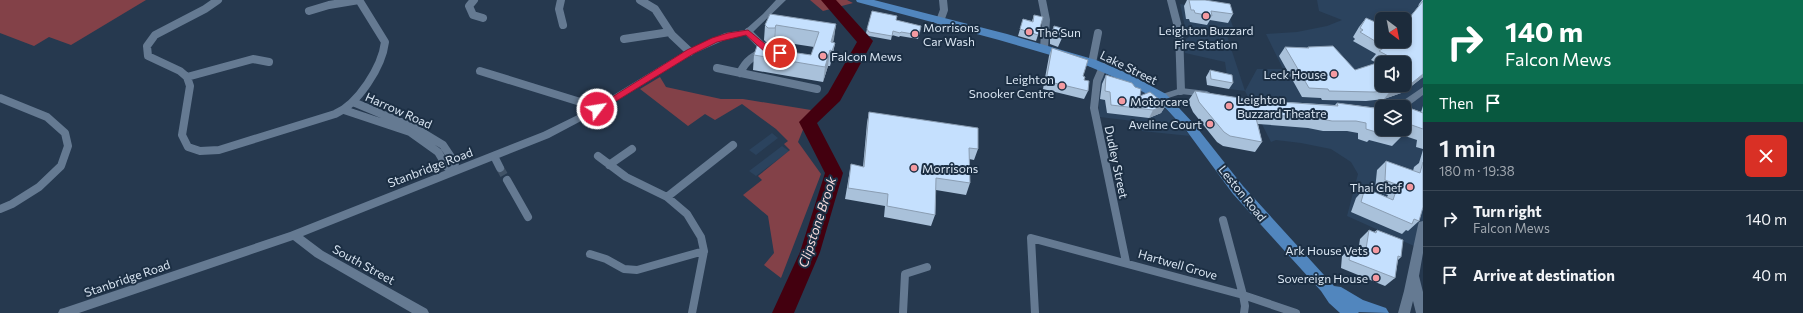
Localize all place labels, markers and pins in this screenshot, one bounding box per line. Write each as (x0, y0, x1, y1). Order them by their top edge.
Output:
marker: Leighton Buzzard Fire Station (1201, 11, 1211, 21)
place label: Morrisons Car Wash (923, 20, 979, 48)
place label: Leighton Buzzard Fire Station (1158, 23, 1254, 51)
place label: The Sun (1037, 25, 1081, 39)
marker: The Sun (1024, 27, 1034, 37)
marker: Morrisons Car Wash (910, 29, 920, 39)
pin (763, 36, 797, 70)
place label: Falcon Mews (831, 49, 902, 63)
marker: Falcon Mews (818, 51, 828, 61)
place label: Leck House (1263, 67, 1326, 81)
marker: Leck House (1329, 69, 1339, 79)
place label: Leighton Snooker Centre (969, 72, 1054, 100)
marker: Leighton Snooker Centre (1057, 81, 1067, 91)
place label: Leighton Buzzard Theatre (1237, 92, 1326, 120)
place label: Motorcare (1130, 94, 1188, 108)
marker: Motorcare (1117, 96, 1127, 106)
marker: Leighton Buzzard Theatre (1224, 101, 1234, 111)
place label: Aveline Court (1128, 117, 1202, 131)
marker: Aveline Court (1205, 119, 1215, 129)
place label: Morrisons (922, 161, 978, 175)
marker: Morrisons (909, 163, 919, 173)
place label: Thai Chef (1350, 180, 1402, 194)
marker: Thai Chef (1405, 182, 1415, 192)
place label: Ark House Vets (1285, 243, 1368, 257)
marker: Ark House Vets (1371, 245, 1381, 255)
place label: Sovereign House (1277, 271, 1368, 285)
marker: Sovereign House (1371, 273, 1381, 283)

